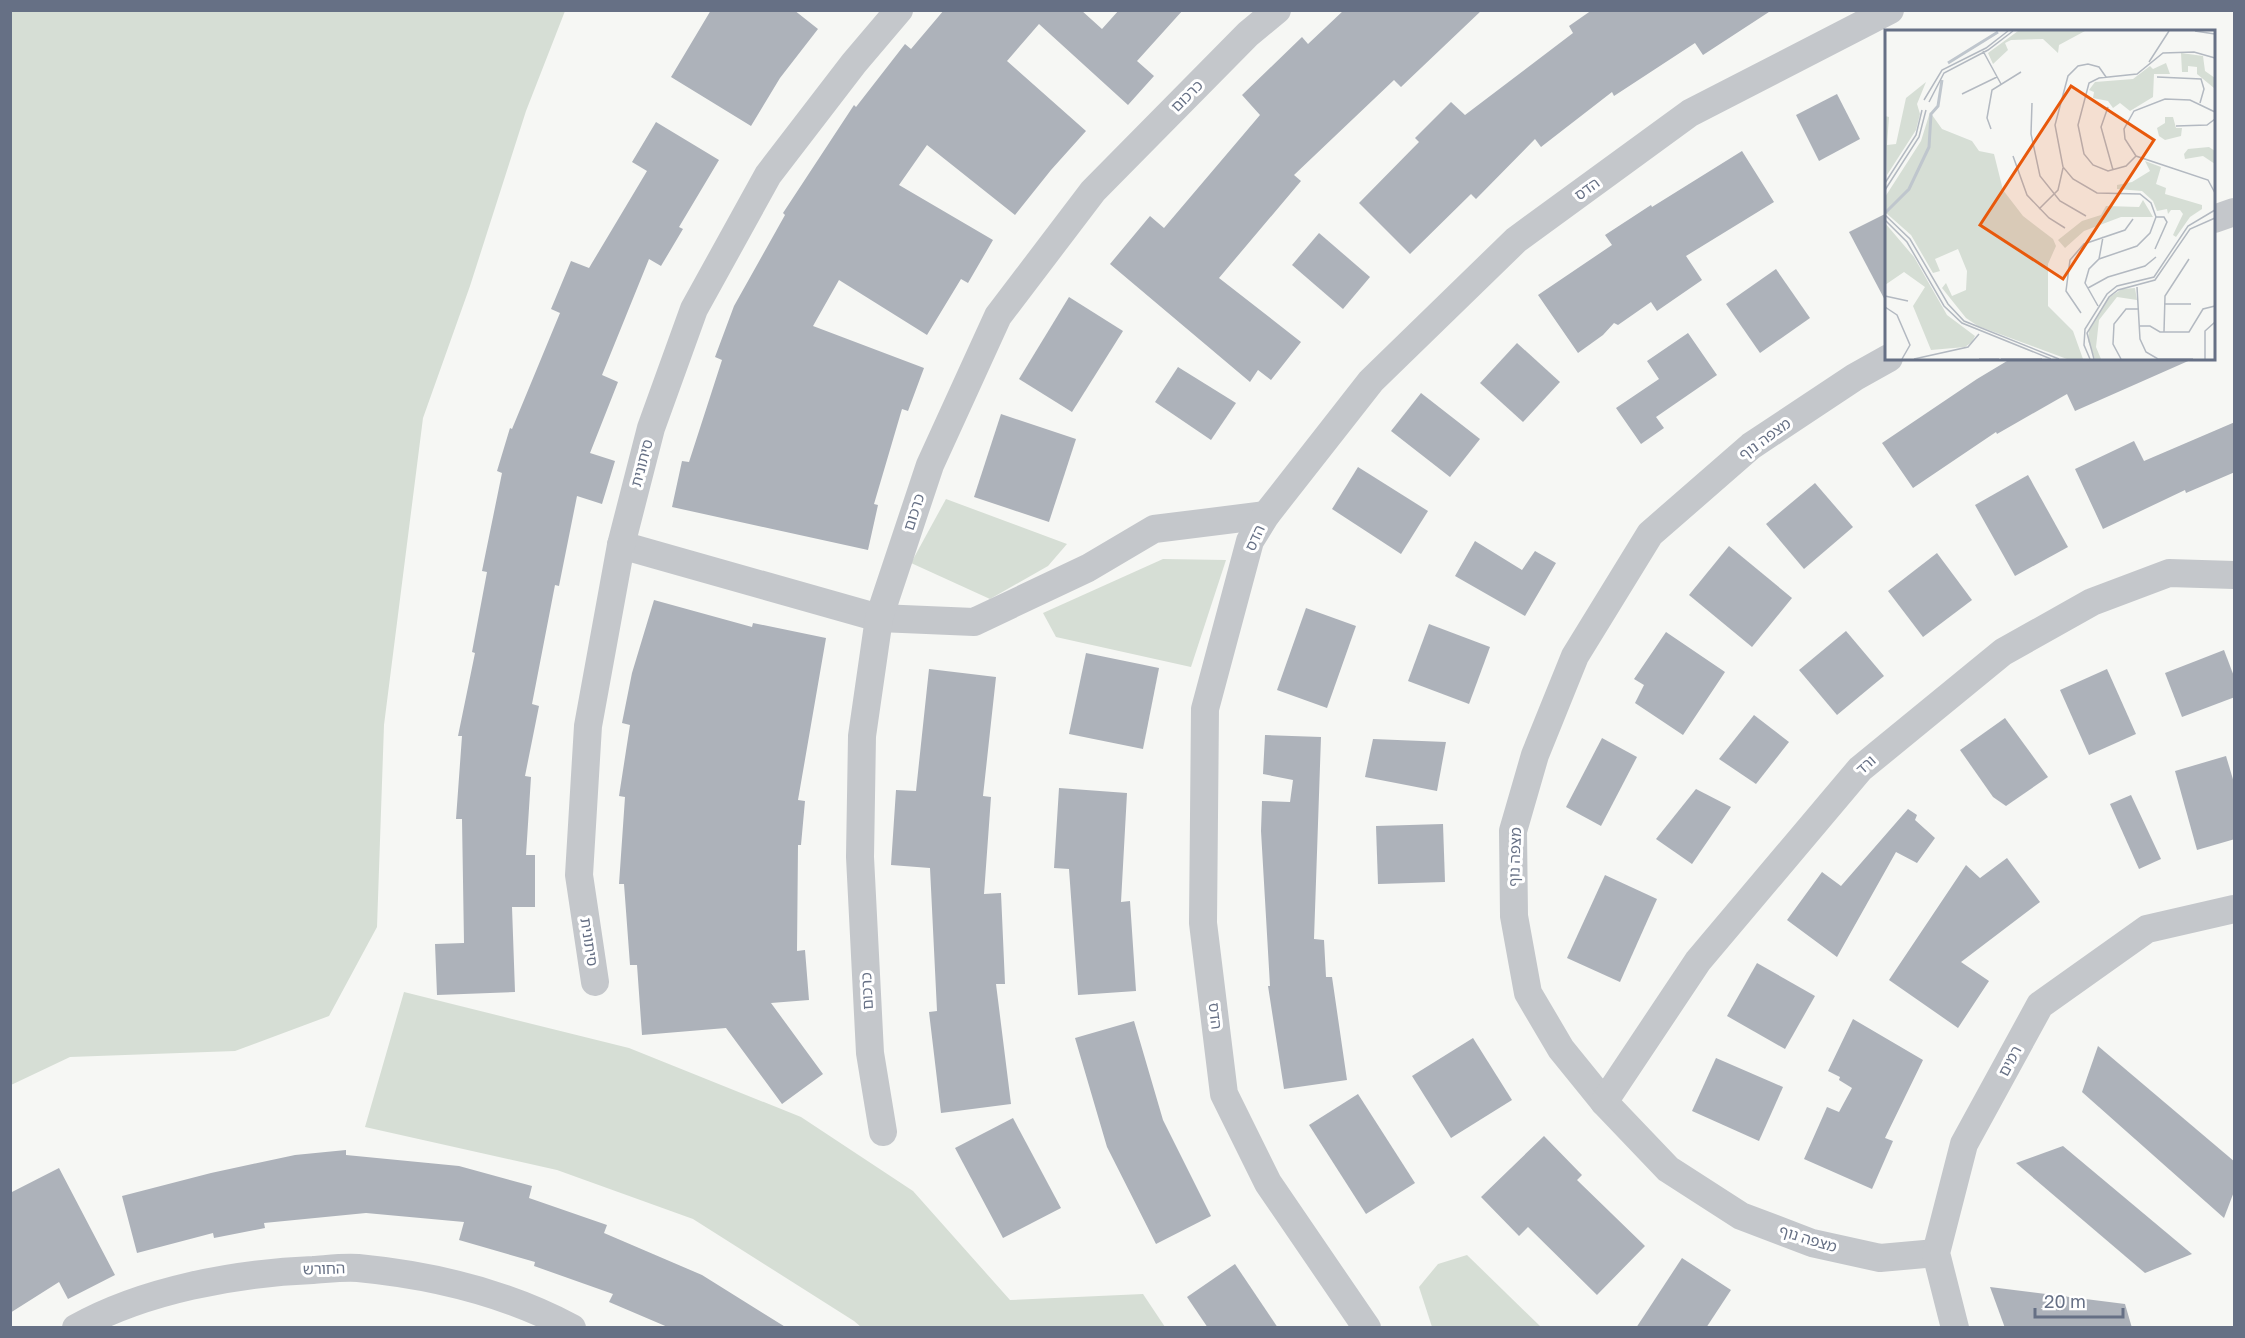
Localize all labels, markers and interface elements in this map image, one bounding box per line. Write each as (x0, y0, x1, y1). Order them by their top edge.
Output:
inset map (1885, 30, 2215, 360)
street label: כרכום (1167, 75, 1206, 115)
street label: הדס (1570, 173, 1603, 203)
street label: מצפה נוף (1735, 413, 1794, 463)
street label: סיתונית (626, 437, 656, 488)
street label: כרכום (899, 491, 928, 532)
street label: הדס (1240, 522, 1268, 553)
street label: ורד (1852, 751, 1879, 778)
street label: מצפה נוף (1504, 827, 1524, 887)
street label: סיתונית (577, 917, 603, 967)
street label: כרכום (856, 972, 876, 1010)
street label: הדס (1205, 1002, 1227, 1030)
street label: רמים (1994, 1042, 2025, 1079)
street label: מצפה נוף (1777, 1221, 1839, 1255)
street label: החורש (302, 1258, 346, 1278)
scale bar (2035, 1281, 2124, 1319)
text: 20 m (2044, 1290, 2086, 1312)

